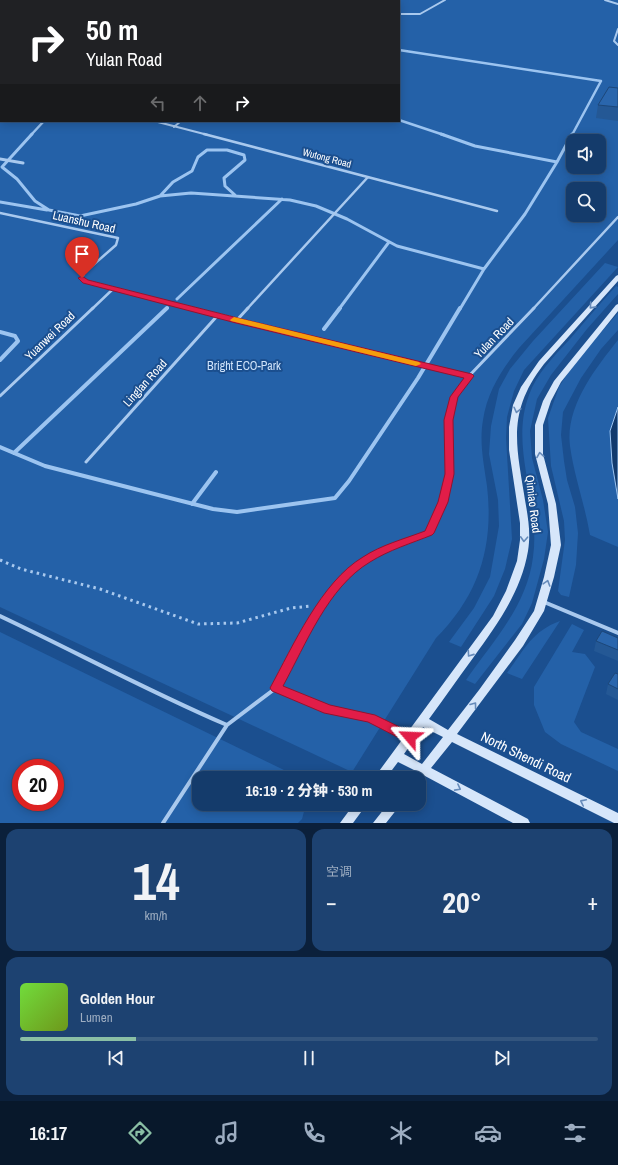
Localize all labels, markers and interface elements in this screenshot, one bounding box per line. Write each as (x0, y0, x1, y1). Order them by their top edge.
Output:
text: 50 m (86, 11, 138, 49)
icon: right (20, 16, 72, 68)
text: Yulan Road (86, 47, 162, 72)
icon: left (147, 92, 169, 114)
icon: ahead (189, 92, 211, 114)
icon: right (231, 92, 253, 114)
map controls (566, 134, 606, 222)
button: sound (566, 134, 606, 174)
street label: Wutong Road (301, 145, 353, 171)
button: search (566, 182, 606, 222)
street label: Luanshu Road (51, 207, 117, 237)
pin (65, 237, 99, 278)
icon: arrive (71, 243, 93, 265)
one-way arrow (589, 301, 596, 309)
street label: Yuanwei Road (21, 308, 79, 364)
street label: Yulan Road (471, 314, 517, 362)
street label: Linglan Road (119, 356, 171, 410)
park label: Bright ECO-Park (207, 358, 281, 374)
one-way arrow (513, 407, 521, 413)
one-way arrow (537, 452, 545, 458)
street label: Qimiao Road (521, 474, 545, 534)
one-way arrow (520, 536, 528, 542)
one-way arrow (542, 579, 551, 586)
one-way arrow (467, 650, 475, 657)
one-way arrow (469, 703, 476, 710)
position arrow (389, 716, 431, 758)
street label: North Shendi Road (478, 727, 574, 787)
speed limit sign: 20 (12, 759, 64, 811)
text: 16:19 · 2 分钟 · 530 m (245, 780, 373, 801)
one-way arrow (453, 784, 461, 791)
one-way arrow (580, 799, 587, 807)
text: 14 (132, 846, 180, 916)
text: 空调 (326, 863, 352, 880)
text: 20° (442, 882, 482, 922)
text: − (326, 887, 337, 917)
text: + (587, 887, 598, 917)
text: km/h (144, 907, 168, 924)
text: Golden Hour (80, 988, 155, 1009)
text: Lumen (80, 1009, 113, 1026)
icon: previous (105, 1047, 127, 1069)
icon: pause (298, 1047, 320, 1069)
icon: next (491, 1047, 513, 1069)
icon: directions (126, 1119, 154, 1147)
icon: music (213, 1119, 241, 1147)
icon: phone (300, 1119, 328, 1147)
icon: climate (387, 1119, 415, 1147)
icon: car (474, 1119, 502, 1147)
icon: filters (561, 1119, 589, 1147)
text: 16:17 (29, 1121, 67, 1146)

